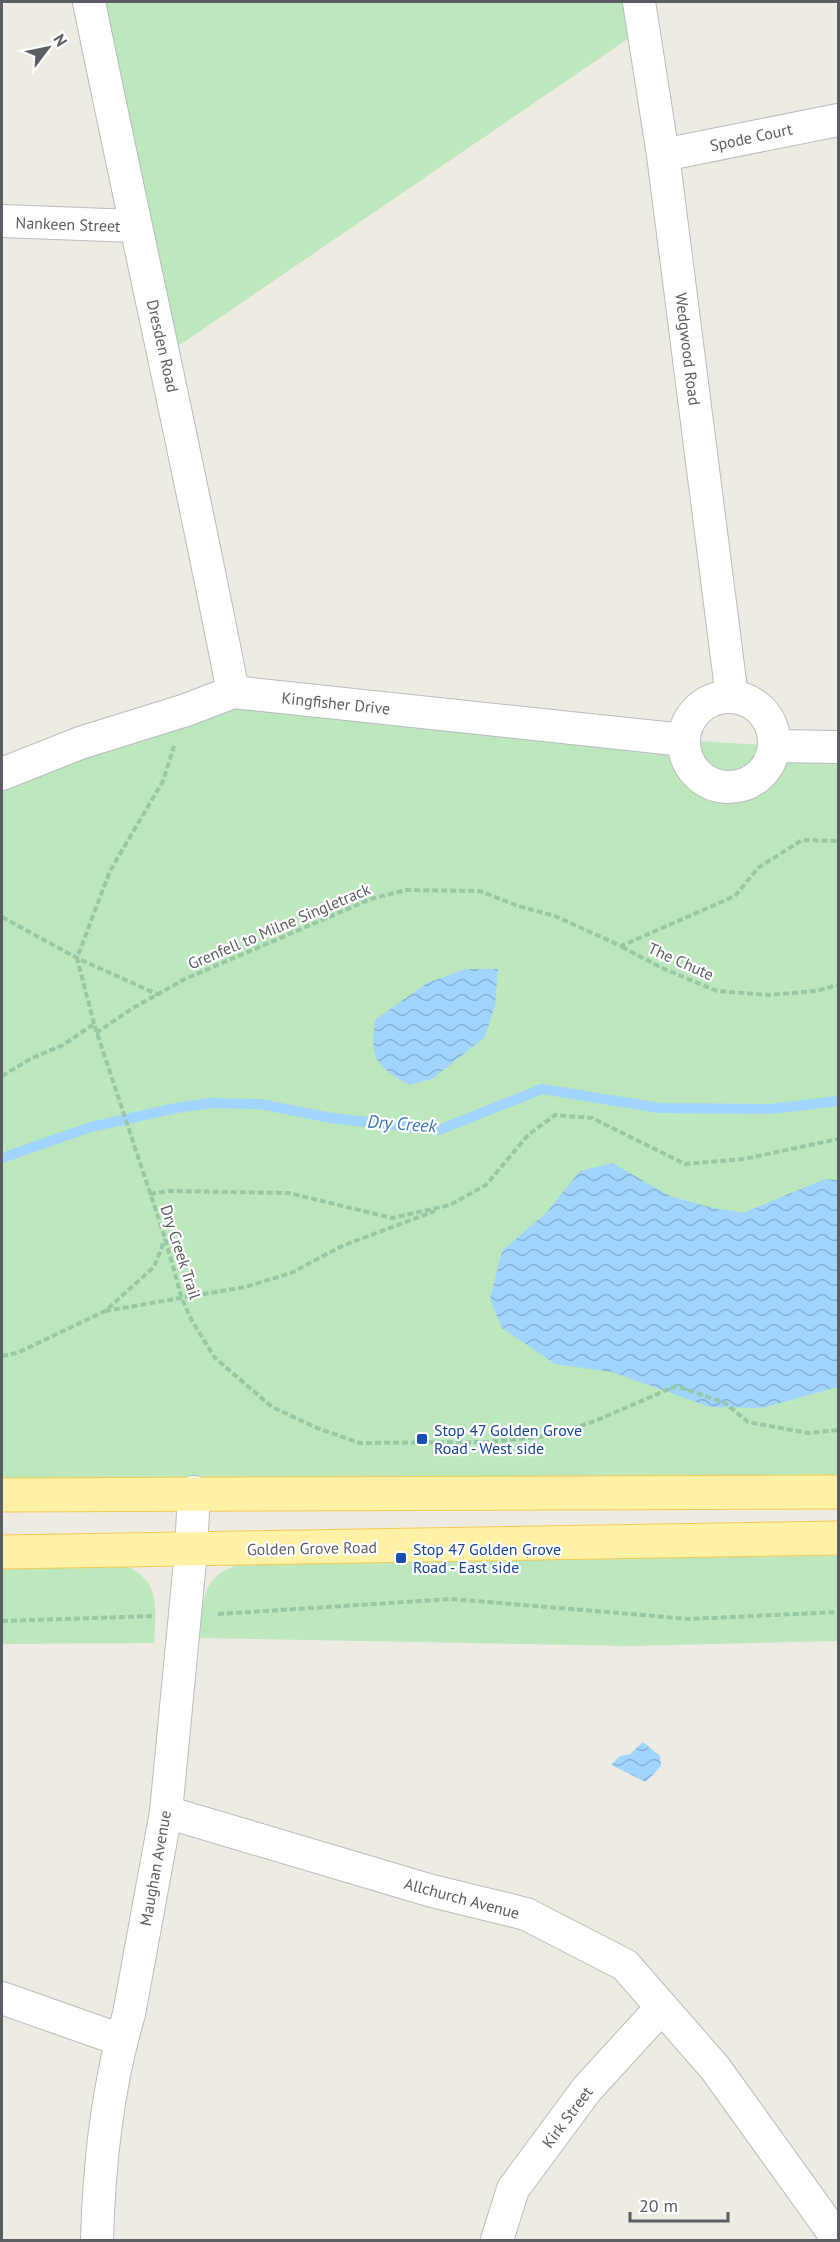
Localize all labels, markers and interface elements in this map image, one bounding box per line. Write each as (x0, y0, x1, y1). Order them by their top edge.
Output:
north arrow (18, 18, 78, 78)
text: N (49, 30, 72, 50)
street label: Spode Court (708, 118, 795, 155)
street label: Nankeen Street (15, 212, 121, 236)
street label: Wedgwood Road (671, 292, 705, 406)
street label: Dresden Road (143, 298, 183, 394)
street label: Kingfisher Drive (281, 687, 391, 719)
street label: Grenfell to Milne Singletrack (185, 878, 374, 974)
street label: The Chute (645, 938, 717, 984)
water label: Dry Creek (367, 1110, 438, 1137)
street label: Dry Creek Trail (156, 1202, 206, 1302)
place label: Stop 47 Golden Grove Road - West side (434, 1420, 582, 1458)
marker: Stop 47 Golden Grove Road - West side (415, 1432, 429, 1446)
street label: Golden Grove Road (247, 1537, 377, 1559)
place label: Stop 47 Golden Grove Road - East side (413, 1539, 561, 1577)
marker: Stop 47 Golden Grove Road - East side (394, 1551, 408, 1565)
street label: Maughan Avenue (135, 1809, 175, 1927)
street label: Allchurch Avenue (402, 1873, 522, 1923)
street label: Kirk Street (537, 2082, 597, 2152)
scale bar (630, 2185, 728, 2223)
text: 20 m (639, 2194, 678, 2217)

